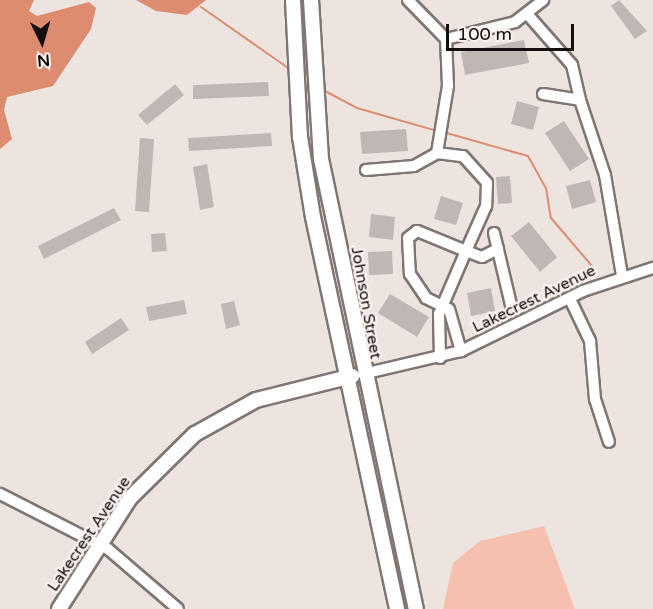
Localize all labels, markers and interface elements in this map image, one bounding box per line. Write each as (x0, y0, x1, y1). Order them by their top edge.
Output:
north arrow (12, 12, 72, 72)
scale bar (449, 12, 576, 50)
text: 100 m (457, 23, 512, 45)
text: N (36, 49, 51, 70)
street label: Johnson Street (347, 245, 385, 361)
street label: Lakecrest Avenue (469, 261, 599, 337)
street label: Lakecrest Avenue (43, 473, 135, 595)

